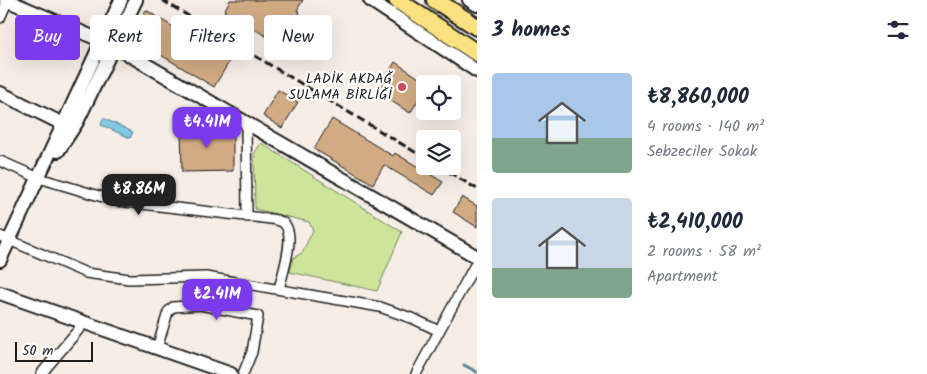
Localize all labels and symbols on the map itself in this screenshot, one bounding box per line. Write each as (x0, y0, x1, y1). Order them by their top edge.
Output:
place label: LADİK AKDAĞ SULAMA BİRLİĞİ (289, 68, 393, 106)
marker: LADİK AKDAĞ SULAMA BİRLİĞİ (396, 81, 408, 93)
pin: ₺4.41M (166, 106, 248, 149)
pin: ₺8.86M (98, 174, 180, 216)
pin: ₺2.41M (176, 278, 258, 321)
scale bar (15, 339, 92, 362)

